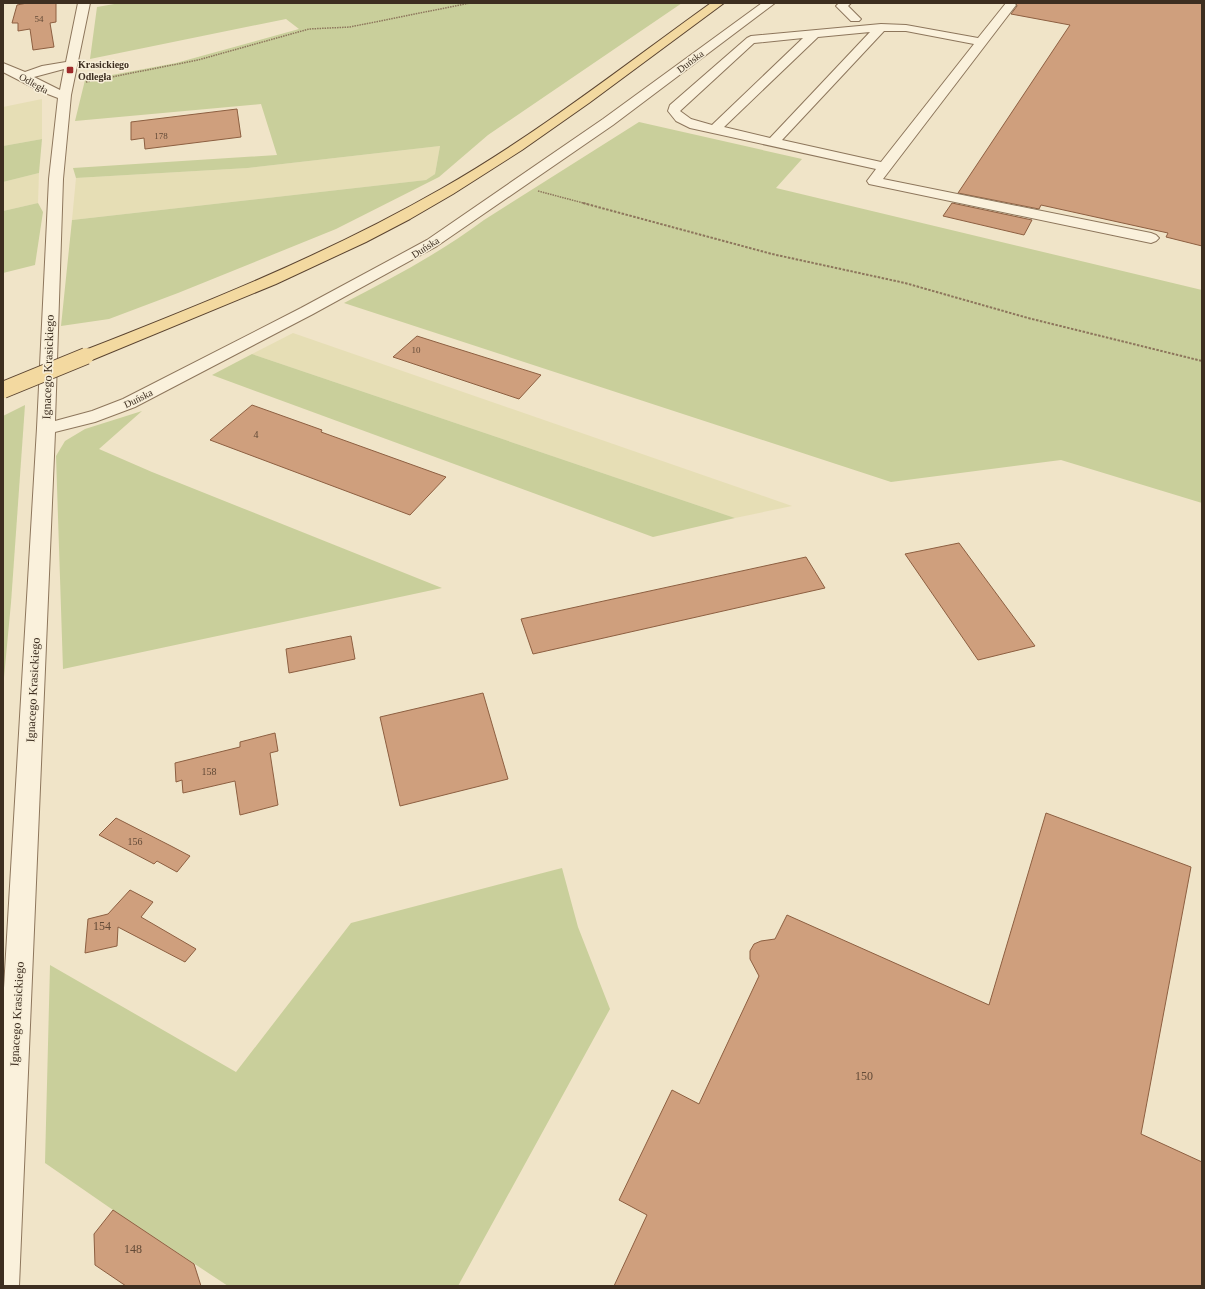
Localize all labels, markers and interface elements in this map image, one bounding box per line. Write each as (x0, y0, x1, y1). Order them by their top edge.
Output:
house number: 54 (35, 14, 44, 24)
street label: Duńska (675, 47, 706, 75)
place label: Krasickiego Odległa (78, 59, 129, 82)
marker: Krasickiego Odległa (65, 65, 75, 75)
street label: Odległa (17, 71, 51, 96)
house number: 178 (154, 131, 168, 141)
street label: Duńska (409, 234, 442, 260)
street label: Ignacego Krasickiego (39, 314, 57, 420)
house number: 10 (412, 345, 421, 355)
street label: Duńska (122, 387, 155, 410)
house number: 4 (254, 429, 259, 440)
street label: Ignacego Krasickiego (23, 637, 43, 743)
house number: 158 (202, 766, 217, 777)
house number: 156 (128, 836, 143, 847)
house number: 154 (93, 919, 111, 933)
street label: Ignacego Krasickiego (7, 961, 27, 1067)
house number: 150 (855, 1069, 873, 1083)
house number: 148 (124, 1242, 142, 1256)

